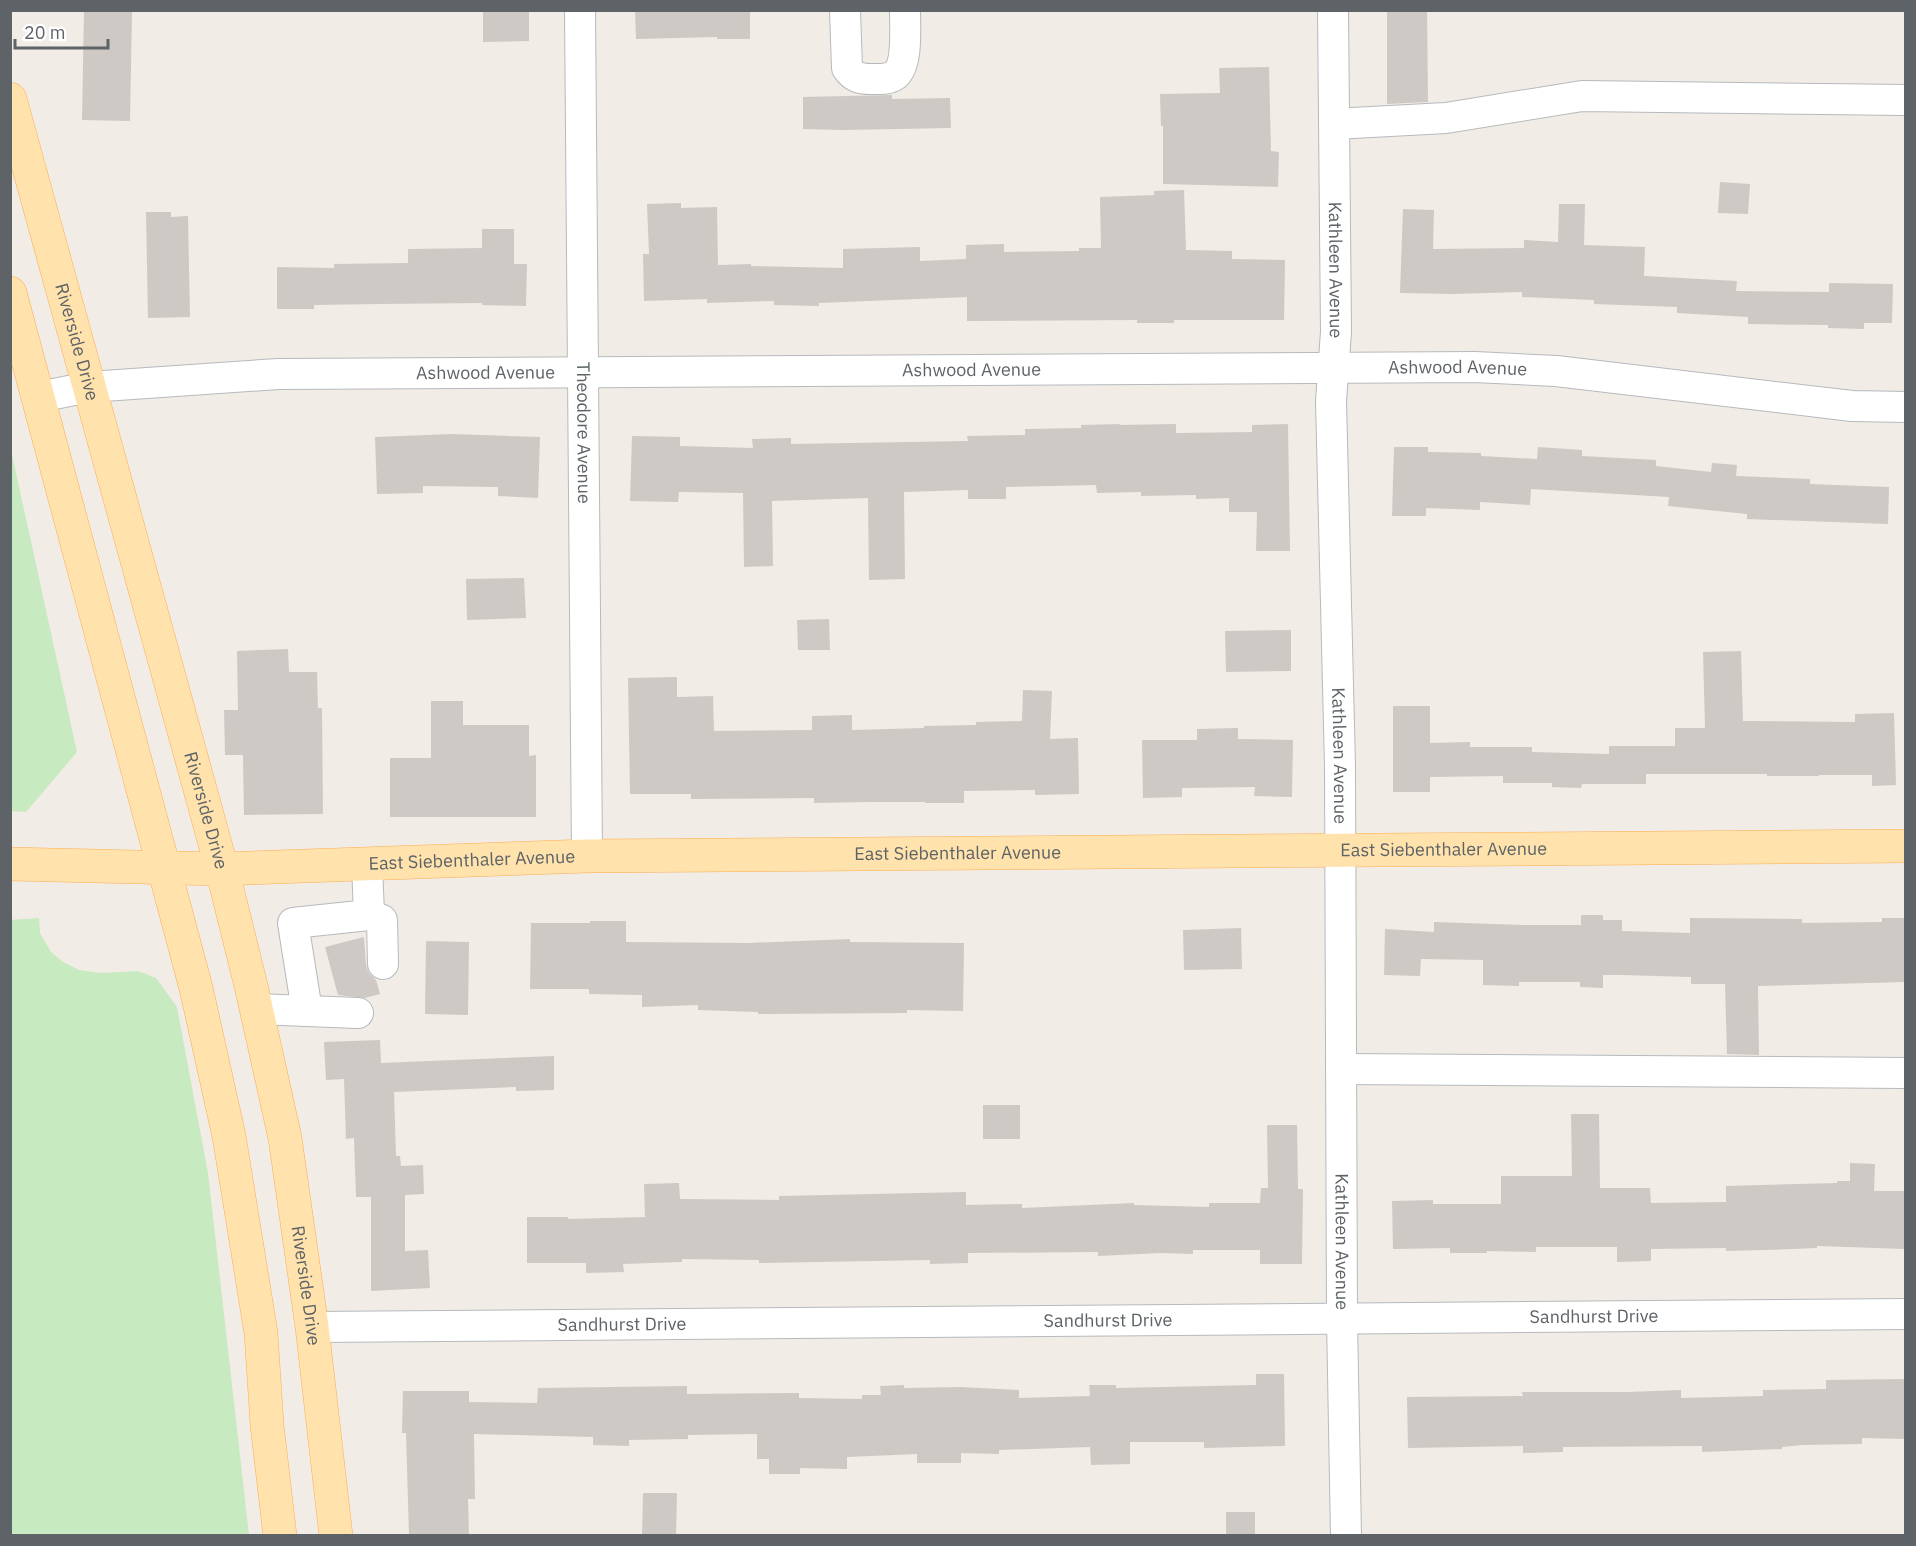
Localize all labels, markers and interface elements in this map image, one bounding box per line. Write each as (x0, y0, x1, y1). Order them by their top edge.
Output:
scale bar (15, 12, 108, 50)
text: 20 m (24, 21, 66, 44)
street label: Kathleen Avenue (1324, 202, 1348, 339)
street label: Riverside Drive (50, 280, 105, 403)
street label: Ashwood Avenue (1388, 355, 1528, 381)
street label: Ashwood Avenue (902, 358, 1041, 381)
street label: Ashwood Avenue (416, 360, 555, 384)
street label: Theodore Avenue (572, 362, 596, 504)
street label: Kathleen Avenue (1327, 687, 1352, 824)
street label: Riverside Drive (179, 749, 234, 872)
street label: East Siebenthaler Avenue (1340, 837, 1547, 861)
street label: East Siebenthaler Avenue (854, 840, 1061, 865)
street label: East Siebenthaler Avenue (368, 844, 576, 875)
street label: Kathleen Avenue (1330, 1173, 1354, 1310)
street label: Riverside Drive (287, 1224, 326, 1347)
street label: Sandhurst Drive (1529, 1304, 1659, 1328)
street label: Sandhurst Drive (1043, 1308, 1173, 1332)
street label: Sandhurst Drive (557, 1312, 687, 1336)

